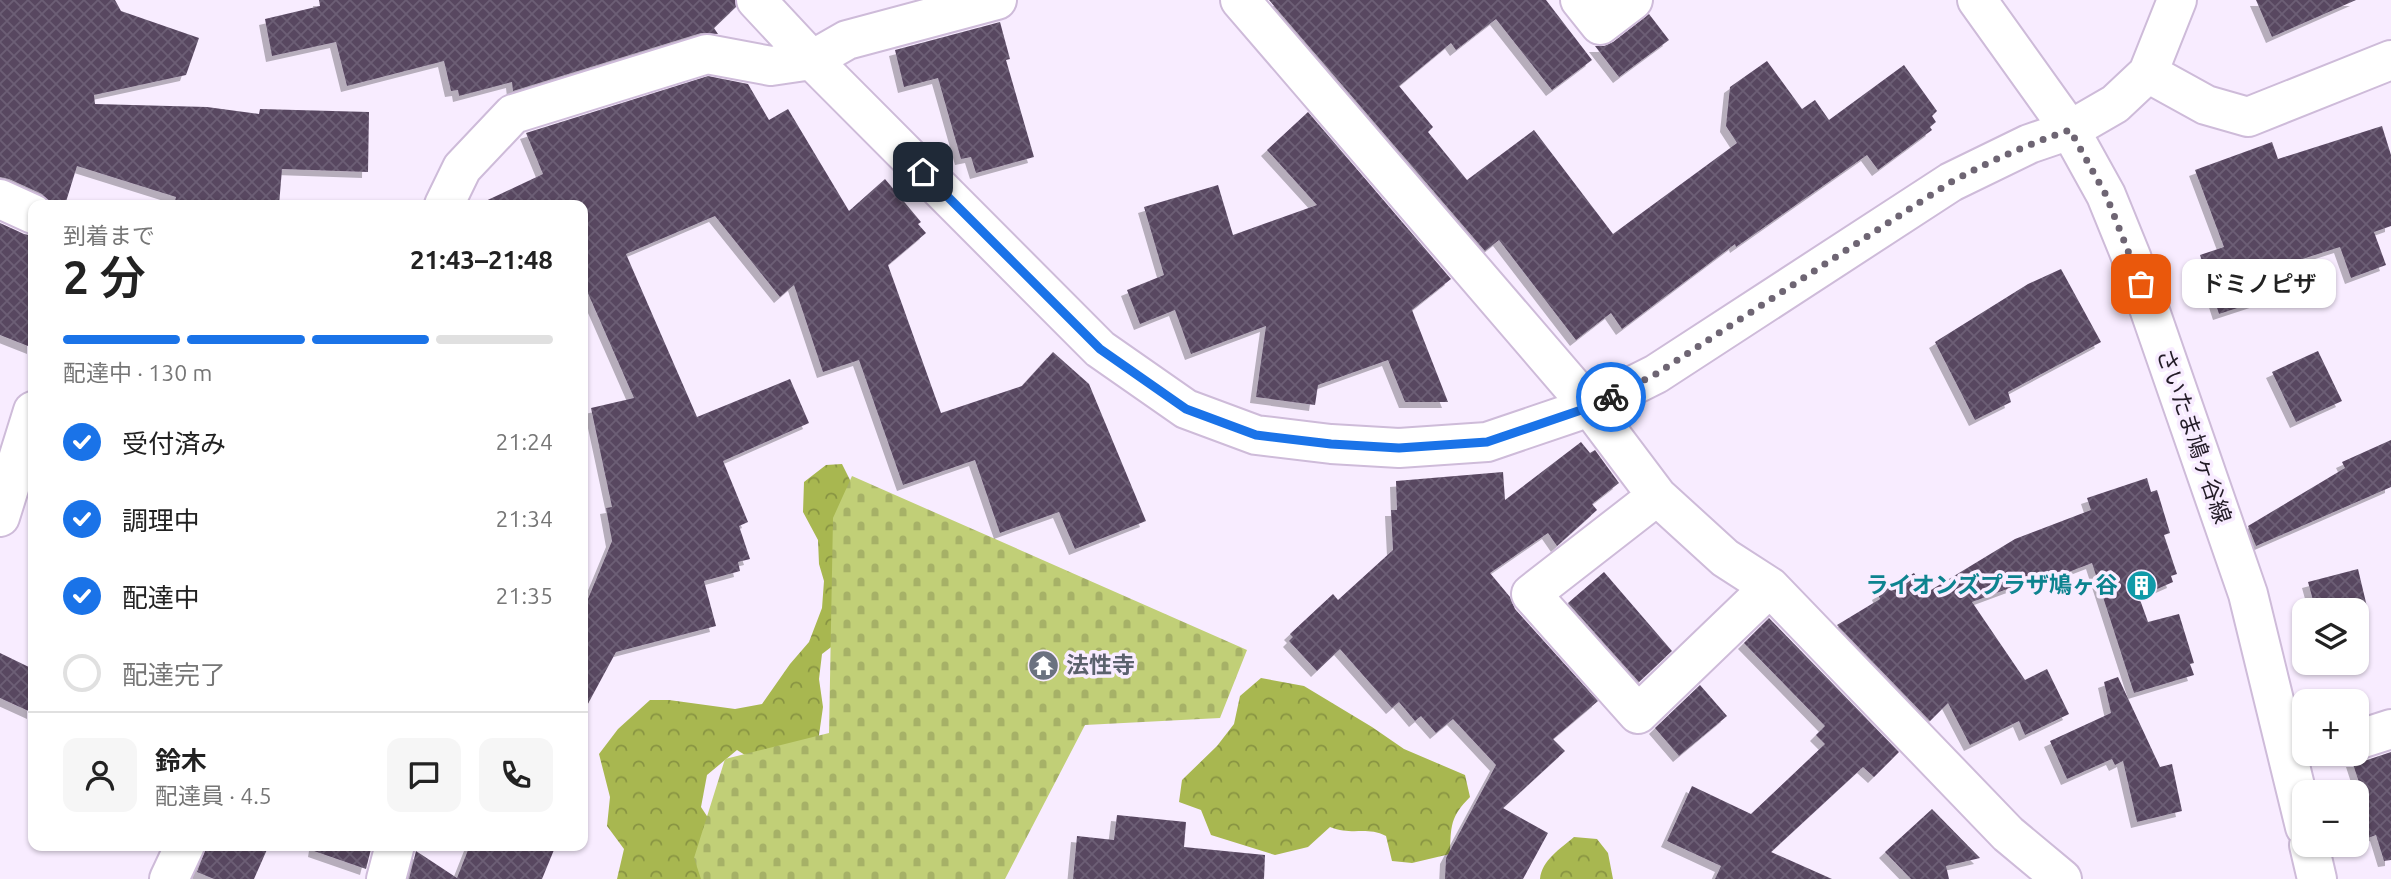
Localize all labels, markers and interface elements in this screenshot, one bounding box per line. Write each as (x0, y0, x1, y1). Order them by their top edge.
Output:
pin (893, 142, 953, 202)
icon: home (904, 153, 942, 191)
text: 到着まで (63, 223, 155, 248)
text: 21:43–21:48 (410, 245, 553, 274)
text: 2 分 (63, 251, 146, 303)
pin (2111, 254, 2171, 314)
callout: ドミノピザ (2183, 260, 2337, 308)
icon: bag (2122, 265, 2160, 303)
text: ドミノピザ (2202, 271, 2317, 296)
street label: さいたま鳩ヶ谷線 (2153, 345, 2236, 527)
text: 配達中 · 130 m (63, 360, 212, 385)
courier (1576, 362, 1646, 432)
icon: bike (1592, 378, 1630, 416)
icon: check (63, 423, 101, 461)
text: 受付済み (122, 429, 226, 458)
text: 21:24 (495, 429, 553, 454)
icon: check (63, 500, 101, 538)
text: 調理中 (122, 506, 200, 535)
text: 21:34 (495, 506, 553, 531)
building icon: ライオンズプラザ鳩ヶ谷 (2124, 568, 2158, 602)
place label: ライオンズプラザ鳩ヶ谷 (1865, 572, 2118, 597)
icon: check (63, 577, 101, 615)
text: 配達中 (122, 583, 200, 612)
text: 21:35 (495, 583, 553, 608)
map controls (2292, 598, 2369, 857)
button: layers (2292, 598, 2369, 675)
temple icon: 法性寺 (1026, 648, 1060, 682)
place label: 法性寺 (1066, 652, 1135, 677)
text: 配達完了 (122, 660, 226, 689)
button: + (2292, 689, 2369, 766)
button: person (63, 738, 137, 812)
button: chat (387, 738, 461, 812)
button: phone (479, 738, 553, 812)
text: 鈴木 (155, 746, 207, 775)
button: − (2292, 780, 2369, 857)
text: 配達員 · 4.5 (155, 783, 272, 808)

